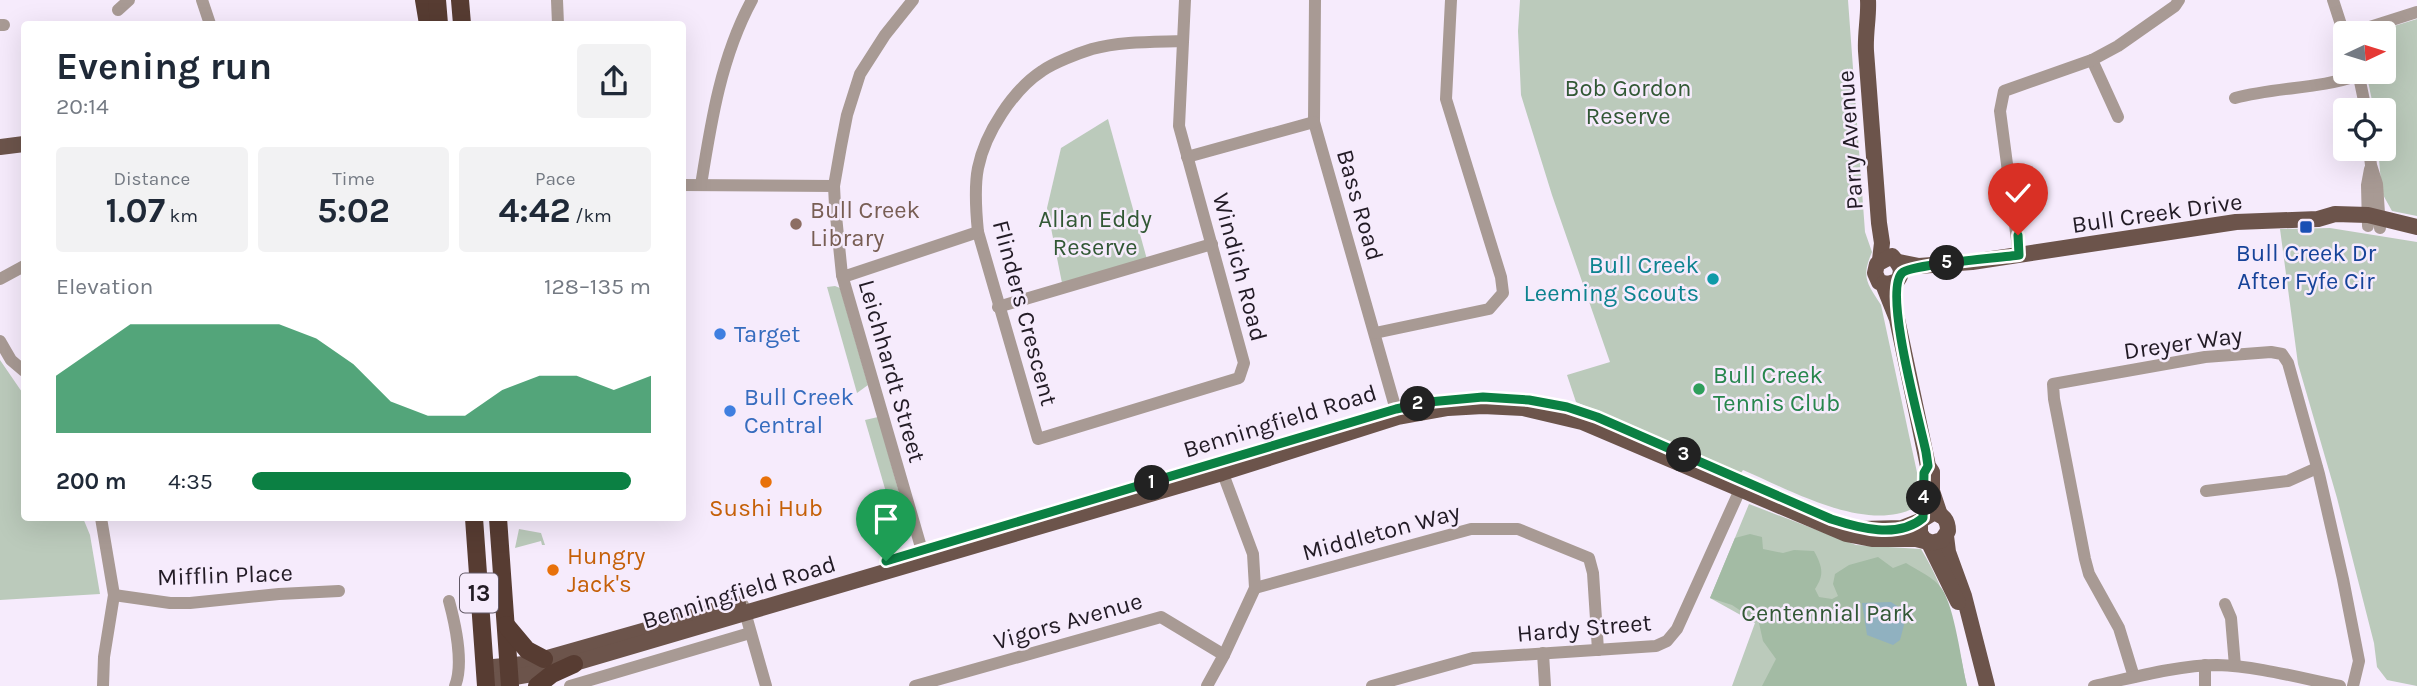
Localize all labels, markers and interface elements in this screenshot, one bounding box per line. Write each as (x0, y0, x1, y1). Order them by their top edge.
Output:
north arrow (2333, 21, 2396, 84)
map controls (2333, 21, 2396, 161)
text: Evening run (56, 44, 272, 89)
button: share (577, 44, 651, 118)
street label: Parry Avenue (1831, 69, 1869, 211)
park label: Bob Gordon Reserve (1564, 74, 1692, 130)
text: 20:14 (56, 93, 109, 120)
button: locate (2333, 98, 2396, 161)
street label: Bass Road (1331, 146, 1389, 264)
pin (1988, 163, 2048, 235)
text: Distance (113, 168, 190, 190)
text: Time (332, 168, 375, 190)
text: Pace (535, 168, 575, 190)
icon: check (1999, 174, 2037, 212)
street label: Bull Creek Drive (2070, 187, 2244, 239)
text: 1.07 (106, 190, 165, 231)
text: 5:02 (317, 190, 390, 231)
text: 4:42 (498, 190, 571, 231)
street label: Windich Road (1207, 190, 1273, 344)
place label: Bull Creek Library (810, 196, 920, 252)
text: km (165, 205, 198, 227)
text: /km (571, 205, 612, 227)
park label: Allan Eddy Reserve (1038, 205, 1152, 261)
marker: Bull Creek Library (788, 216, 804, 232)
street label: Flinders Crescent (987, 217, 1063, 409)
marker: Bull Creek Dr After Fyfe Cir (2298, 219, 2314, 235)
place label: Bull Creek Dr After Fyfe Cir (2236, 239, 2377, 295)
pin: 5 (1930, 246, 1965, 280)
place label: Bull Creek Leeming Scouts (1524, 251, 1699, 307)
text: 5 (1941, 251, 1952, 273)
marker: Bull Creek Leeming Scouts (1705, 271, 1721, 287)
text: Elevation (56, 273, 153, 300)
text: 128–135 m (544, 273, 651, 300)
street label: Leichhardt Street (853, 276, 931, 466)
place label: Target (734, 320, 800, 348)
street label: Dreyer Way (2122, 321, 2244, 365)
marker: Target (712, 326, 728, 342)
place label: Bull Creek Tennis Club (1713, 361, 1840, 417)
street label: Benningfield Road (1180, 378, 1380, 464)
marker: Bull Creek Tennis Club (1691, 381, 1707, 397)
place label: Bull Creek Central (744, 383, 854, 439)
pin: 2 (1400, 386, 1436, 422)
text: 2 (1412, 392, 1423, 414)
marker: Bull Creek Central (722, 403, 738, 419)
pin: 3 (1666, 438, 1702, 472)
text: 3 (1678, 443, 1689, 465)
pin: 1 (1134, 466, 1170, 500)
text: 200 m (56, 468, 127, 495)
text: 4:35 (168, 468, 213, 495)
text: 1 (1148, 471, 1155, 493)
marker: Sushi Hub (758, 474, 774, 490)
pin: 4 (1906, 480, 1941, 516)
text: 4 (1918, 486, 1929, 508)
pin (856, 489, 916, 561)
place label: Sushi Hub (709, 494, 823, 522)
street label: Middleton Way (1299, 497, 1463, 567)
icon: arrive (867, 500, 905, 538)
place label: Hungry Jack's (567, 542, 645, 598)
street label: Benningfield Road (639, 549, 839, 635)
street label: Mifflin Place (157, 559, 293, 591)
marker: Hungry Jack's (545, 562, 561, 578)
road number: 13 (460, 573, 498, 612)
street label: Vigors Avenue (990, 586, 1146, 656)
park label: Centennial Park (1741, 599, 1915, 627)
street label: Hardy Street (1516, 608, 1652, 648)

